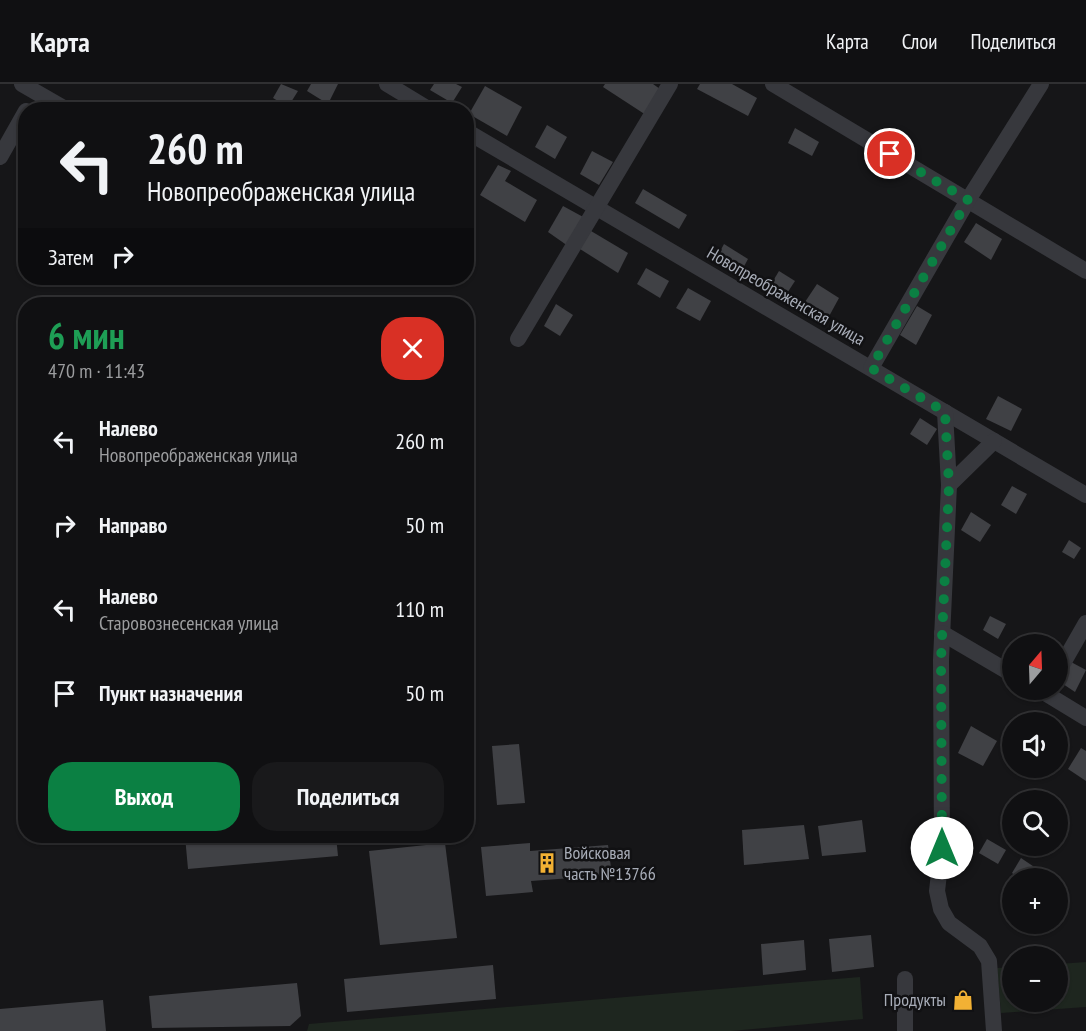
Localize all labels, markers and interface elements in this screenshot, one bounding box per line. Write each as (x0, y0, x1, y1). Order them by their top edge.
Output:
text: Карта (30, 23, 90, 60)
text: Карта (826, 28, 869, 55)
text: Слои (902, 28, 937, 55)
text: Поделиться (970, 28, 1056, 55)
text: 260 m (147, 121, 244, 176)
icon: left (48, 126, 126, 204)
pin (864, 128, 915, 179)
icon: arrive (873, 137, 906, 170)
text: Новопреображенская улица (147, 174, 415, 208)
icon: right (106, 240, 139, 273)
street label: Новопреображенская улица (703, 241, 869, 350)
text: Затем (48, 243, 94, 271)
text: 6 мин (48, 312, 125, 359)
button: close (381, 317, 444, 380)
text: 470 m · 11:43 (48, 358, 145, 384)
text: Налево (99, 414, 158, 442)
icon: left (48, 425, 81, 458)
text: 260 m (395, 427, 444, 455)
text: Новопреображенская улица (99, 442, 298, 468)
icon: right (48, 509, 81, 542)
text: Направо (99, 511, 167, 539)
text: 50 m (405, 511, 444, 539)
text: Налево (99, 582, 158, 610)
icon: left (48, 593, 81, 626)
text: 110 m (395, 595, 444, 623)
text: Старовознесенская улица (99, 610, 279, 636)
north arrow (1002, 634, 1068, 700)
map controls (1002, 634, 1068, 1012)
icon: arrive (48, 677, 81, 710)
text: Пункт назначения (99, 679, 243, 707)
text: 50 m (405, 679, 444, 707)
button: sound (1002, 712, 1068, 778)
button: Выход (48, 762, 240, 831)
button: Поделиться (252, 762, 444, 831)
button: search (1002, 790, 1068, 856)
position arrow (910, 816, 974, 880)
place label: Войсковая часть №13766 (564, 841, 656, 885)
building icon: Войсковая часть №13766 (535, 851, 559, 875)
button: + (1002, 868, 1068, 934)
button: − (1002, 946, 1068, 1012)
place label: Продукты (884, 988, 946, 1011)
shop icon: Продукты (951, 988, 975, 1012)

